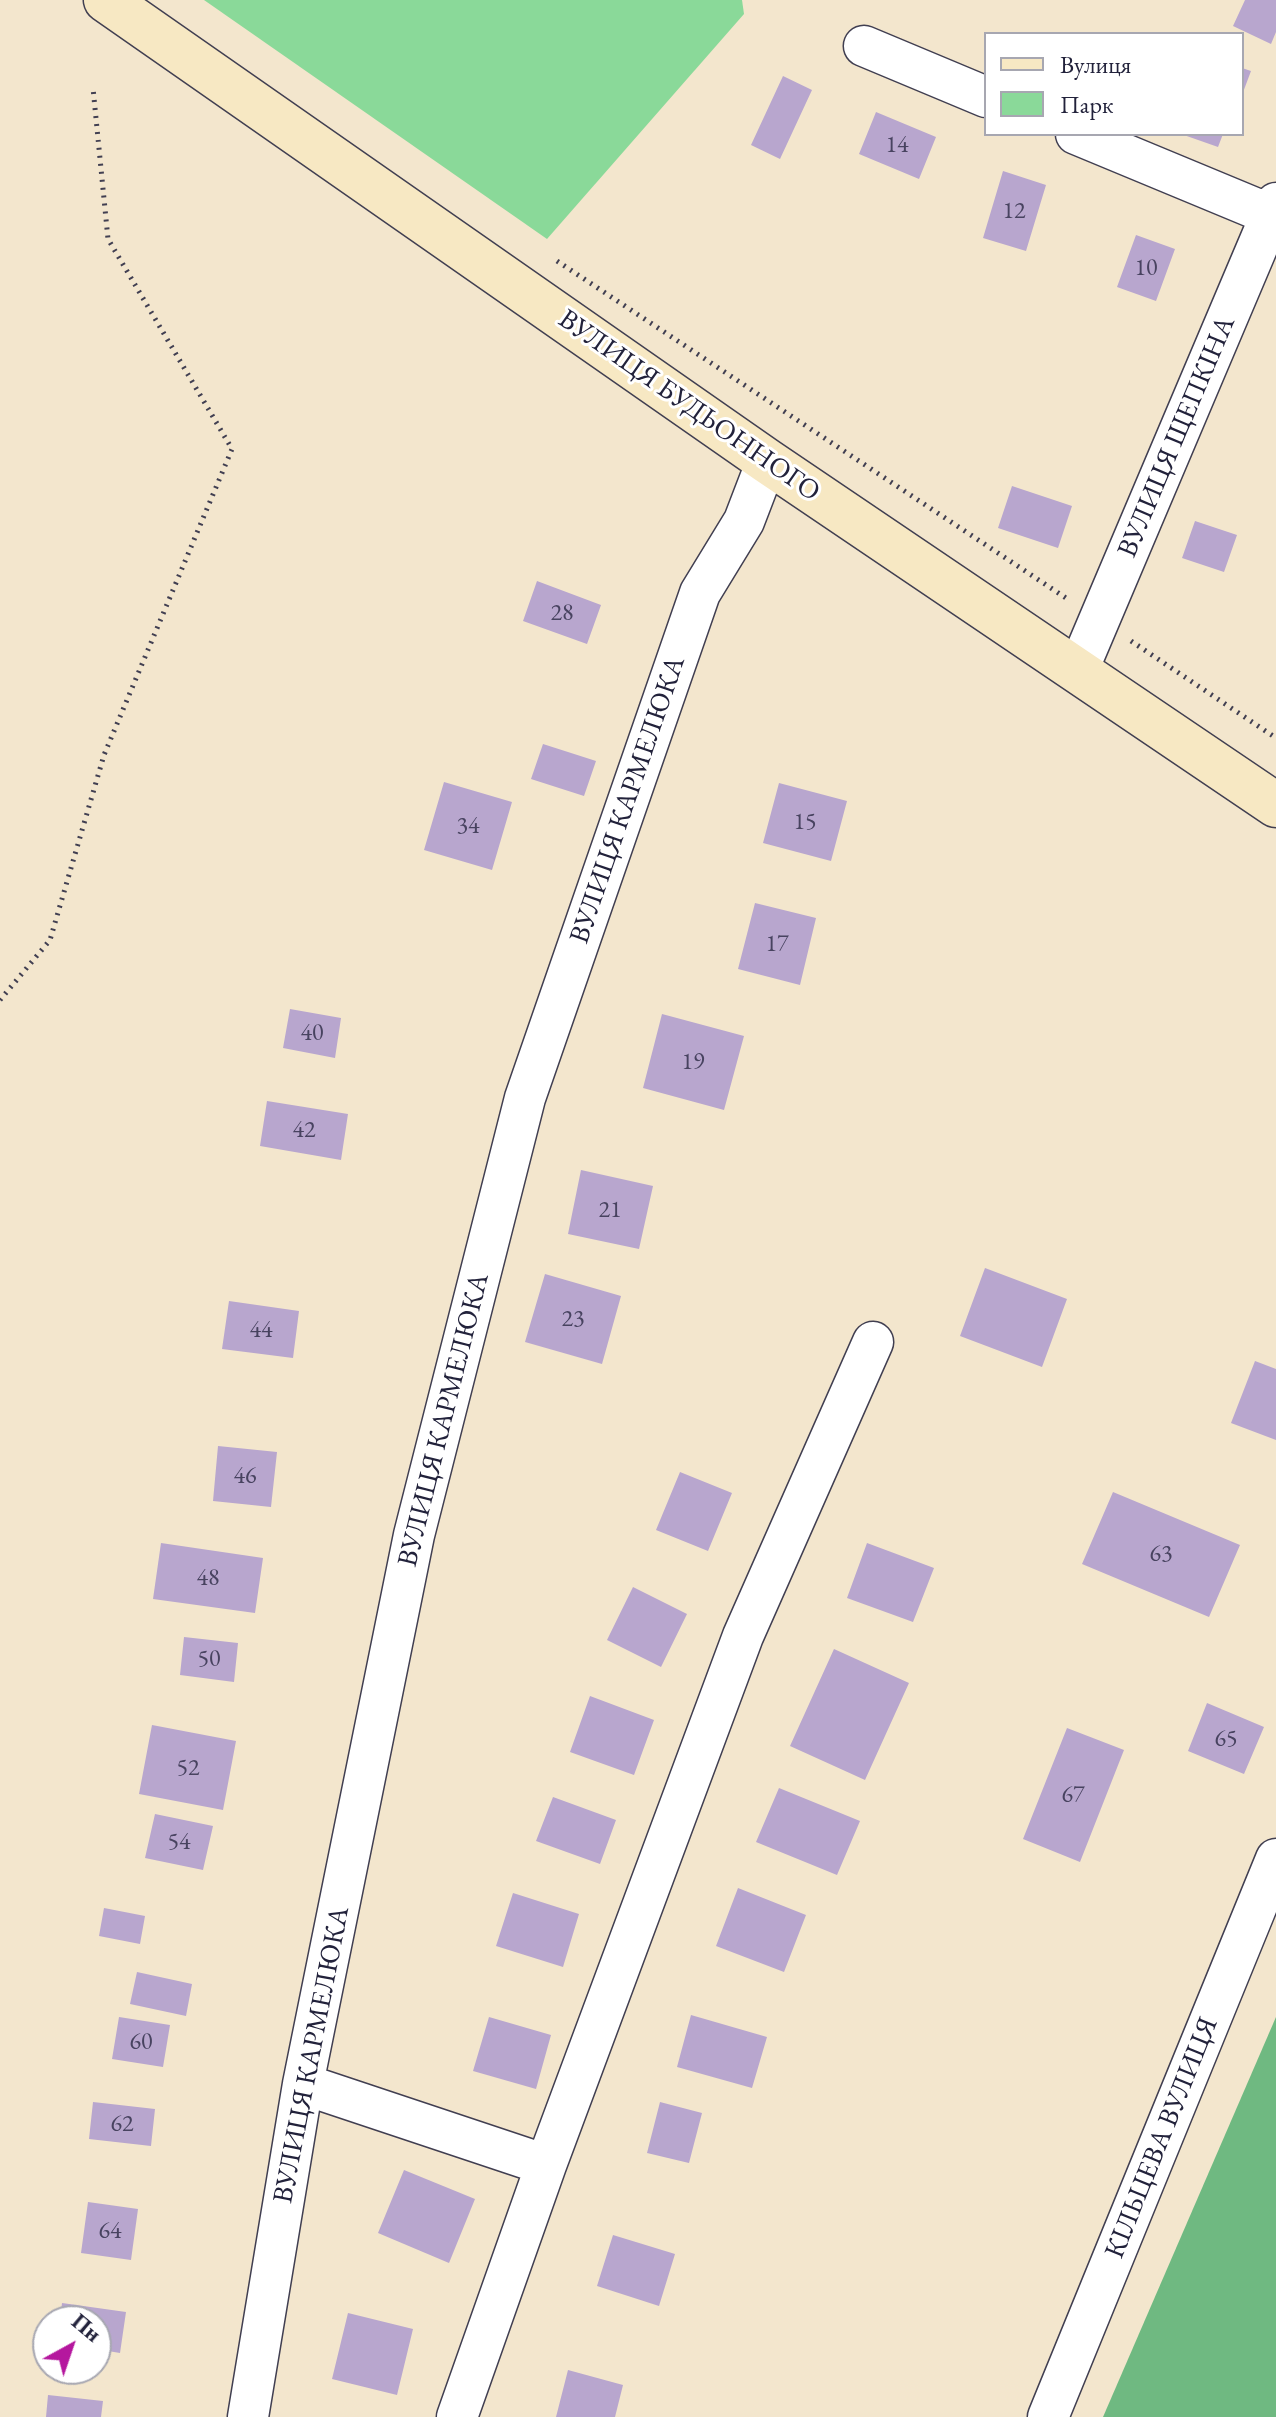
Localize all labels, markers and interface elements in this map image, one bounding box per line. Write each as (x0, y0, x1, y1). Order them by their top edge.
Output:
legend (984, 32, 1244, 136)
text: Вулиця (1060, 49, 1131, 80)
text: Парк (1060, 89, 1113, 120)
house number: 14 (885, 131, 909, 159)
house number: 12 (1002, 197, 1026, 225)
house number: 10 (1134, 254, 1158, 282)
street label: ВУЛИЦЯ БУДЬОННОГО (552, 303, 826, 509)
street label: ВУЛИЦЯ ЩЕПКІНА (1111, 311, 1243, 563)
house number: 28 (550, 599, 574, 627)
street label: ВУЛИЦЯ КАРМЕЛЮКА (563, 652, 693, 948)
house number: 15 (793, 808, 817, 836)
house number: 34 (456, 812, 480, 840)
house number: 17 (765, 930, 789, 958)
house number: 40 (300, 1019, 324, 1047)
house number: 19 (681, 1048, 705, 1076)
house number: 42 (292, 1116, 316, 1144)
house number: 21 (598, 1196, 622, 1224)
street label: ВУЛИЦЯ КАРМЕЛЮКА (391, 1270, 497, 1570)
house number: 23 (561, 1305, 585, 1333)
house number: 44 (249, 1316, 273, 1344)
house number: 46 (233, 1462, 257, 1490)
house number: 63 (1149, 1540, 1173, 1568)
house number: 48 (196, 1564, 220, 1592)
house number: 50 (197, 1645, 221, 1673)
house number: 65 (1214, 1725, 1238, 1753)
house number: 52 (176, 1754, 200, 1782)
house number: 67 (1061, 1781, 1085, 1809)
house number: 54 (167, 1828, 191, 1856)
street label: ВУЛИЦЯ КАРМЕЛЮКА (267, 1904, 357, 2206)
street label: КІЛЬЦЕВА ВУЛИЦЯ (1098, 2013, 1226, 2263)
house number: 60 (129, 2028, 153, 2056)
house number: 62 (110, 2110, 134, 2138)
house number: 64 (98, 2217, 122, 2245)
north arrow (32, 2305, 112, 2385)
text: Пн (66, 2307, 107, 2349)

